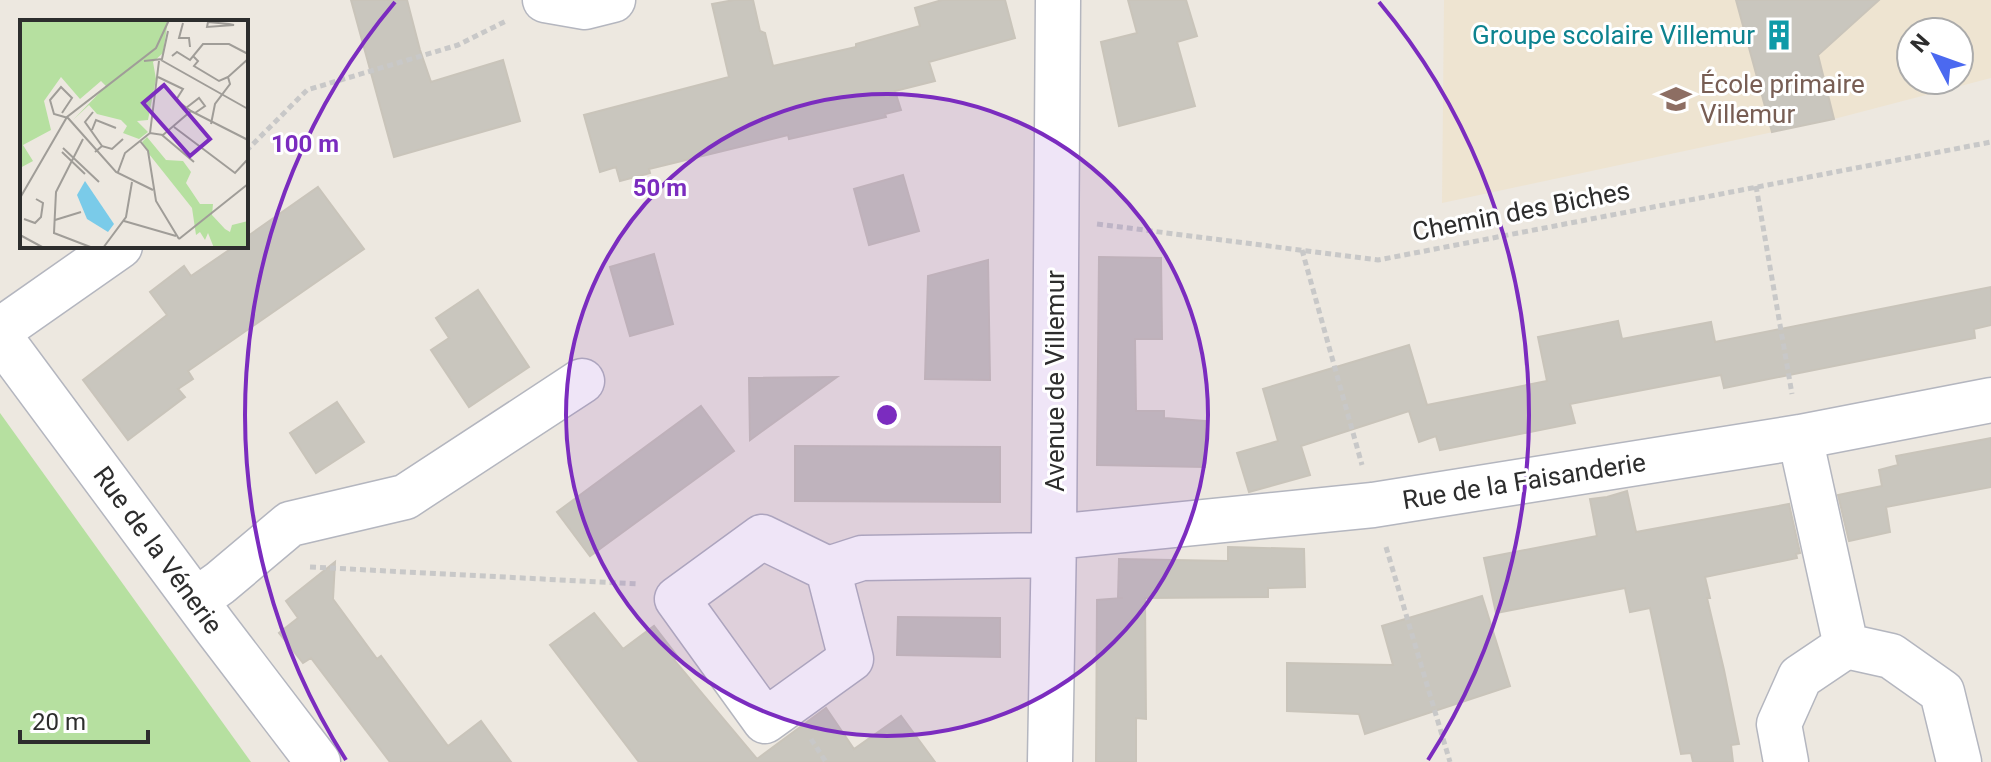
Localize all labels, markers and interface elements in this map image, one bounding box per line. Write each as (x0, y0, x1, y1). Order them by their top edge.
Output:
north arrow (1895, 16, 1975, 96)
building icon: Groupe scolaire Villemur (1762, 18, 1796, 52)
inset map (20, 20, 248, 248)
place label: Groupe scolaire Villemur (1472, 20, 1755, 50)
text: N (1906, 29, 1935, 57)
place label: École primaire Villemur (1700, 69, 1865, 129)
school or university icon: École primaire Villemur (1659, 82, 1693, 116)
text: 100 m (271, 130, 339, 158)
text: 50 m (633, 174, 687, 202)
street label: Chemin des Biches (1410, 175, 1632, 247)
street label: Avenue de Villemur (1040, 270, 1070, 492)
centre of rings (873, 401, 901, 429)
street label: Rue de la Faisanderie (1400, 447, 1648, 515)
street label: Rue de la Vénerie (87, 461, 229, 639)
scale bar (20, 694, 148, 744)
text: 20 m (32, 708, 86, 736)

